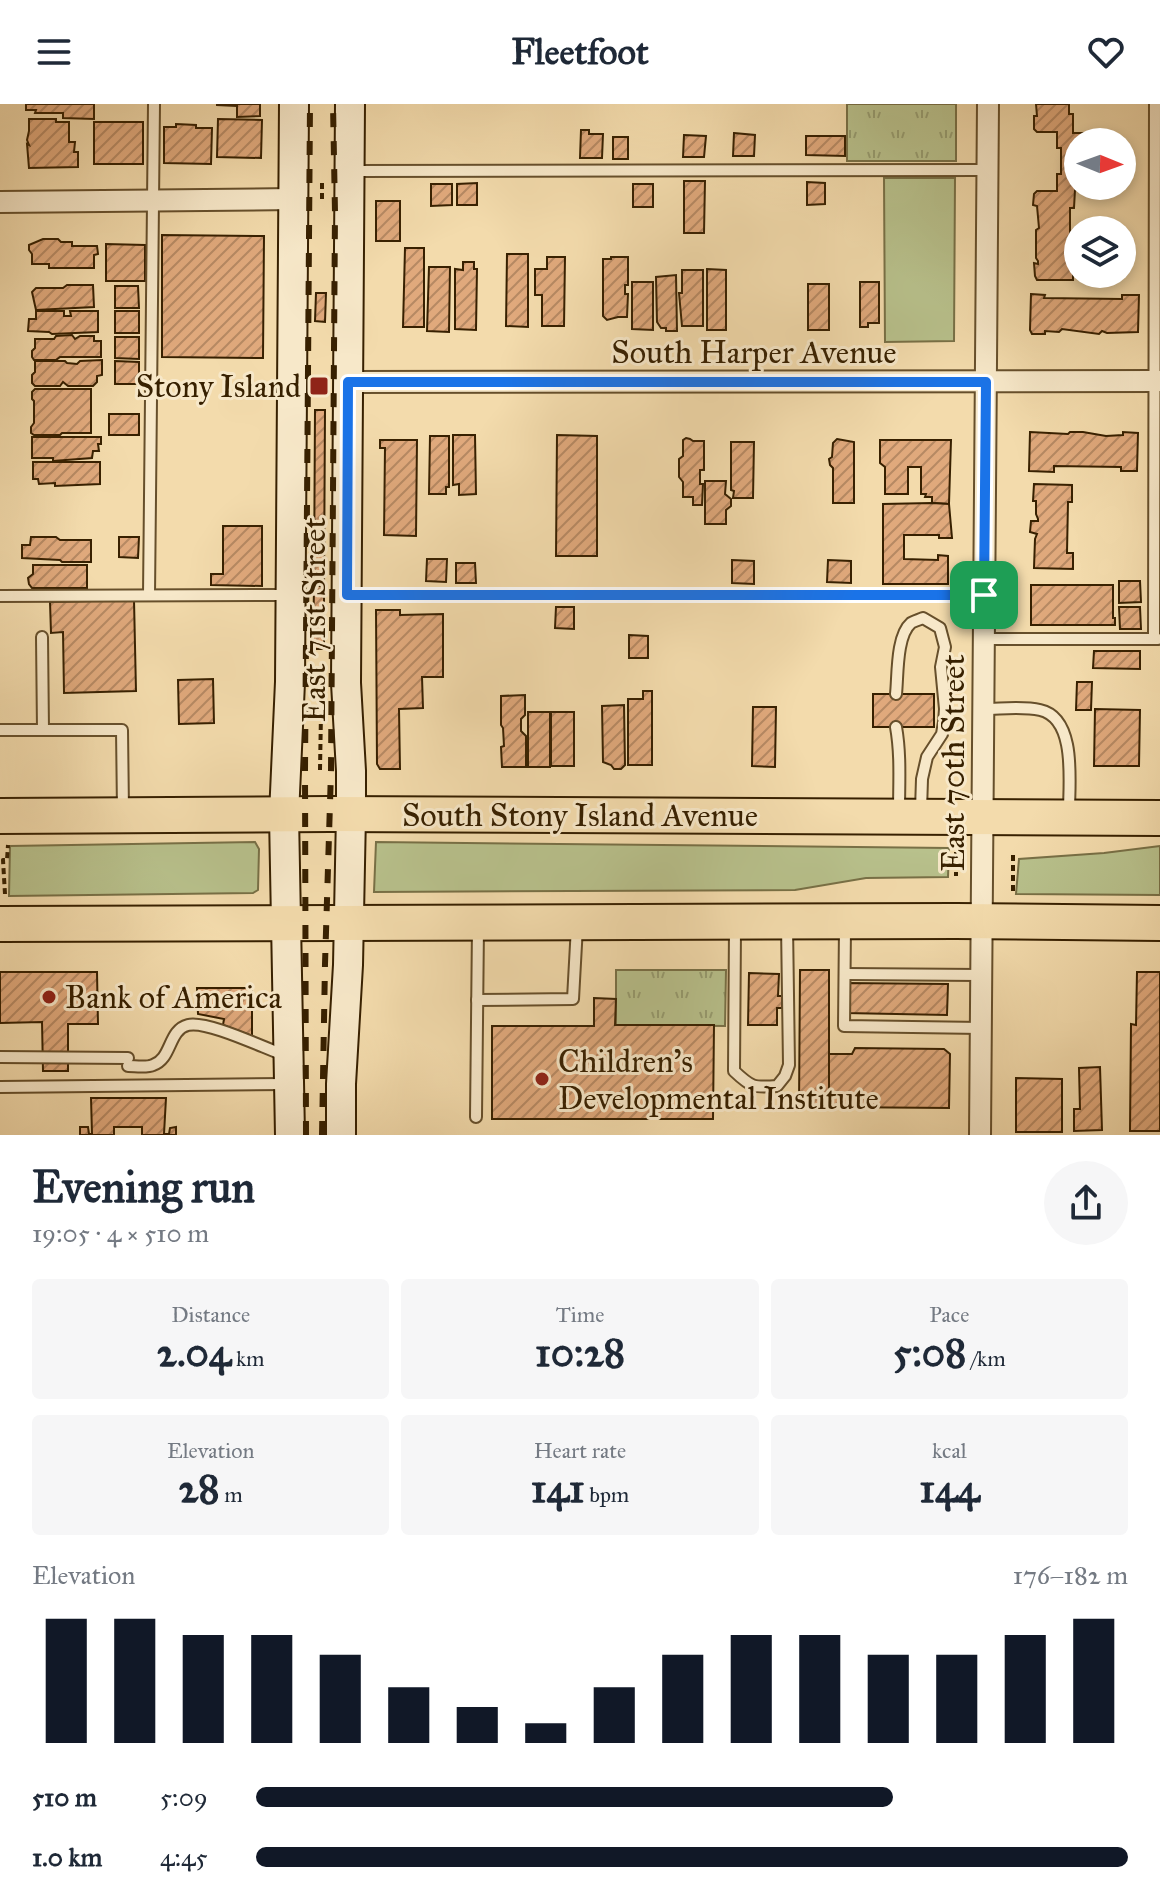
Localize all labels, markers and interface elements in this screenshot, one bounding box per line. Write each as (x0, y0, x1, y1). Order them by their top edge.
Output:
icon: menu (32, 30, 76, 74)
text: Fleetfoot (511, 30, 649, 74)
icon: heart (1084, 30, 1128, 74)
north arrow (1064, 128, 1136, 200)
map controls (1064, 128, 1136, 288)
button: layers (1064, 216, 1136, 288)
street label: South Harper Avenue (611, 333, 897, 372)
place label: Stony Island (136, 367, 301, 406)
marker: Stony Island (308, 375, 330, 397)
street label: East 71st Street (295, 517, 334, 723)
pin (950, 561, 1018, 629)
icon: arrive (962, 573, 1006, 617)
street label: East 70th Street (934, 654, 973, 872)
street label: South Stony Island Avenue (402, 796, 758, 835)
place label: Bank of America (65, 978, 283, 1017)
marker: Bank of America (40, 988, 58, 1006)
place label: Children's Developmental Institute (558, 1042, 879, 1118)
marker: Children's Developmental Institute (533, 1070, 551, 1088)
text: Evening run (32, 1160, 255, 1214)
button: share (1044, 1161, 1128, 1245)
text: 19:05 · 4 × 510 m (32, 1217, 209, 1249)
text: Distance (171, 1301, 250, 1328)
text: Time (556, 1301, 604, 1328)
text: Pace (929, 1301, 969, 1328)
text: 2.04 (157, 1328, 231, 1377)
text: 10:28 (535, 1328, 625, 1377)
text: 5:08 (893, 1328, 966, 1377)
text: km (231, 1345, 265, 1372)
text: /km (966, 1345, 1006, 1372)
text: Elevation (167, 1437, 254, 1464)
text: Heart rate (534, 1437, 626, 1464)
text: kcal (932, 1437, 967, 1464)
text: 28 (179, 1464, 220, 1513)
text: 141 (531, 1464, 585, 1513)
text: 144 (919, 1464, 980, 1513)
text: m (220, 1481, 243, 1508)
text: bpm (585, 1481, 629, 1508)
text: Elevation (32, 1559, 135, 1591)
text: 176–182 m (1013, 1559, 1128, 1591)
text: 510 m (32, 1781, 97, 1813)
text: 5:09 (160, 1781, 208, 1813)
text: 1.0 km (32, 1841, 102, 1873)
text: 4:45 (160, 1841, 208, 1873)

